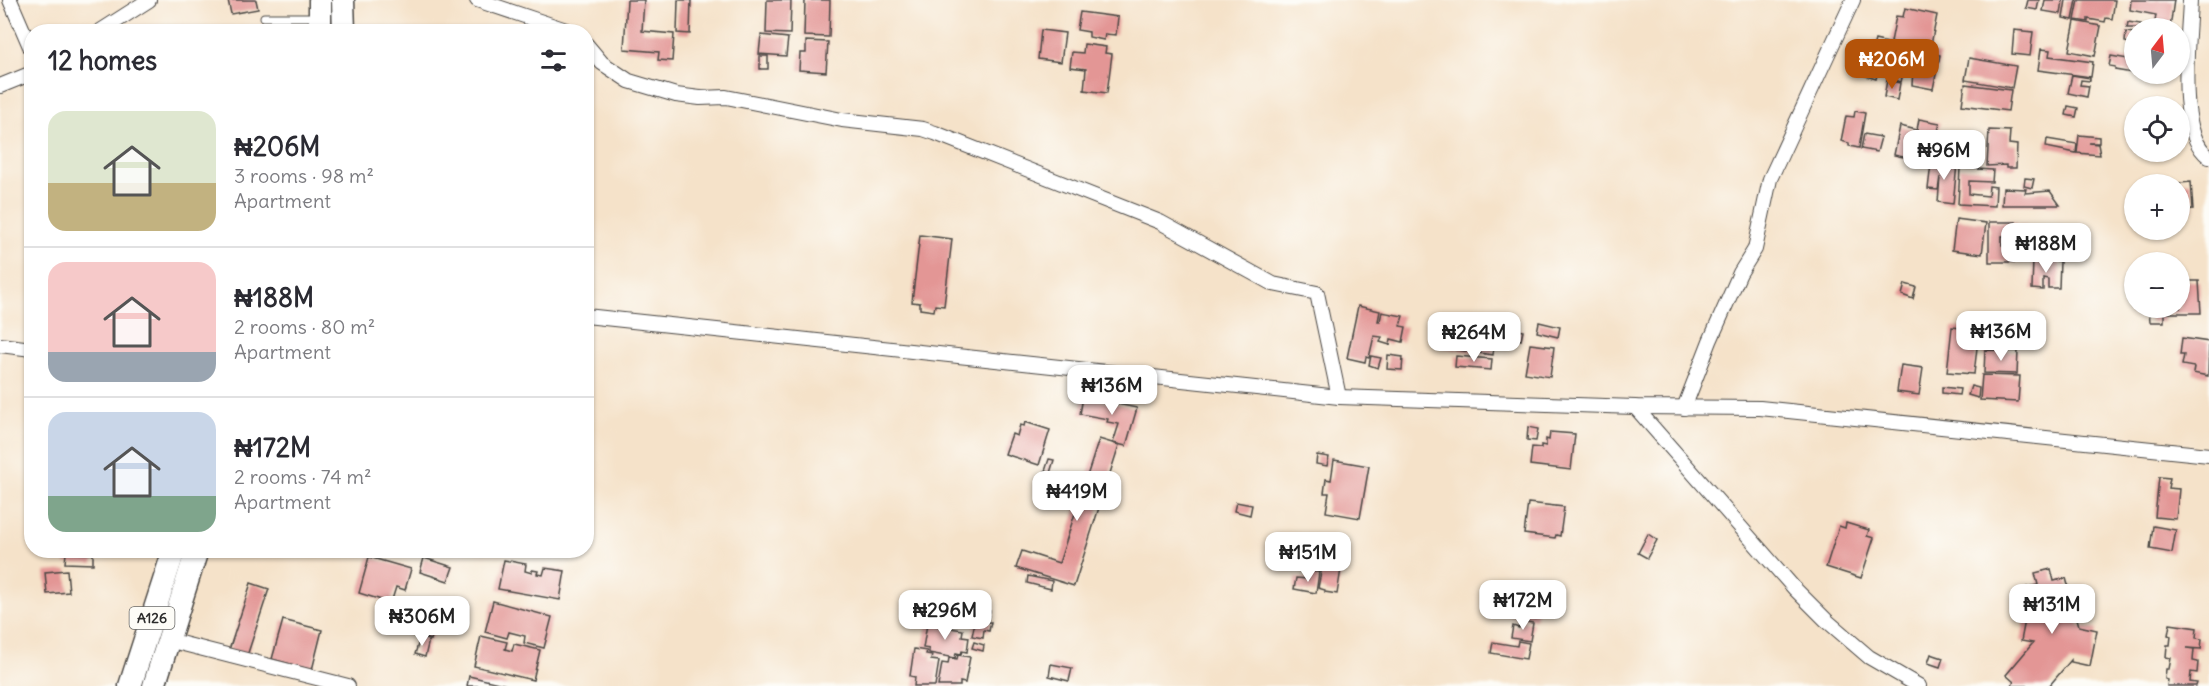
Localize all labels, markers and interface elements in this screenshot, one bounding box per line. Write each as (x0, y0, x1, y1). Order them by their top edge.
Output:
north arrow (2124, 18, 2190, 84)
map controls (2124, 18, 2190, 318)
pin: ₦206M (1850, 39, 1934, 90)
text: 12 homes (48, 44, 157, 77)
icon: filters (537, 44, 570, 77)
text: ₦206M (1859, 46, 1925, 71)
button: locate (2124, 96, 2190, 162)
text: ₦206M (234, 130, 320, 163)
pin: ₦96M (1908, 130, 1980, 181)
icon: home (96, 135, 168, 207)
text: ₦96M (1917, 137, 1971, 162)
text: 3 rooms · 98 m² (234, 163, 374, 188)
button: + (2124, 174, 2190, 240)
text: Apartment (234, 188, 331, 213)
pin: ₦188M (2004, 223, 2088, 274)
text: ₦188M (2015, 230, 2077, 255)
button: − (2124, 252, 2190, 318)
text: ₦188M (234, 281, 314, 314)
icon: home (96, 286, 168, 358)
pin: ₦136M (1959, 311, 2043, 362)
pin: ₦264M (1432, 312, 1516, 363)
text: 2 rooms · 80 m² (234, 314, 375, 339)
text: ₦136M (1970, 318, 2032, 343)
text: ₦264M (1442, 319, 1506, 344)
text: Apartment (234, 339, 331, 364)
pin: ₦136M (1070, 365, 1154, 416)
text: ₦136M (1081, 372, 1143, 397)
text: ₦172M (234, 431, 311, 464)
icon: home (96, 436, 168, 508)
text: 2 rooms · 74 m² (234, 464, 371, 489)
pin: ₦419M (1035, 471, 1119, 522)
text: ₦419M (1046, 478, 1108, 503)
text: Apartment (234, 489, 331, 514)
pin: ₦151M (1266, 532, 1350, 583)
text: ₦151M (1279, 539, 1337, 564)
pin: ₦172M (1481, 580, 1565, 631)
pin: ₦131M (2010, 584, 2094, 635)
text: ₦172M (1493, 587, 1553, 612)
pin: ₦296M (903, 590, 987, 641)
text: ₦131M (2023, 591, 2081, 616)
pin: ₦306M (380, 596, 464, 647)
text: ₦296M (913, 597, 977, 622)
text: ₦306M (389, 603, 455, 628)
road number: A126 (130, 607, 174, 629)

